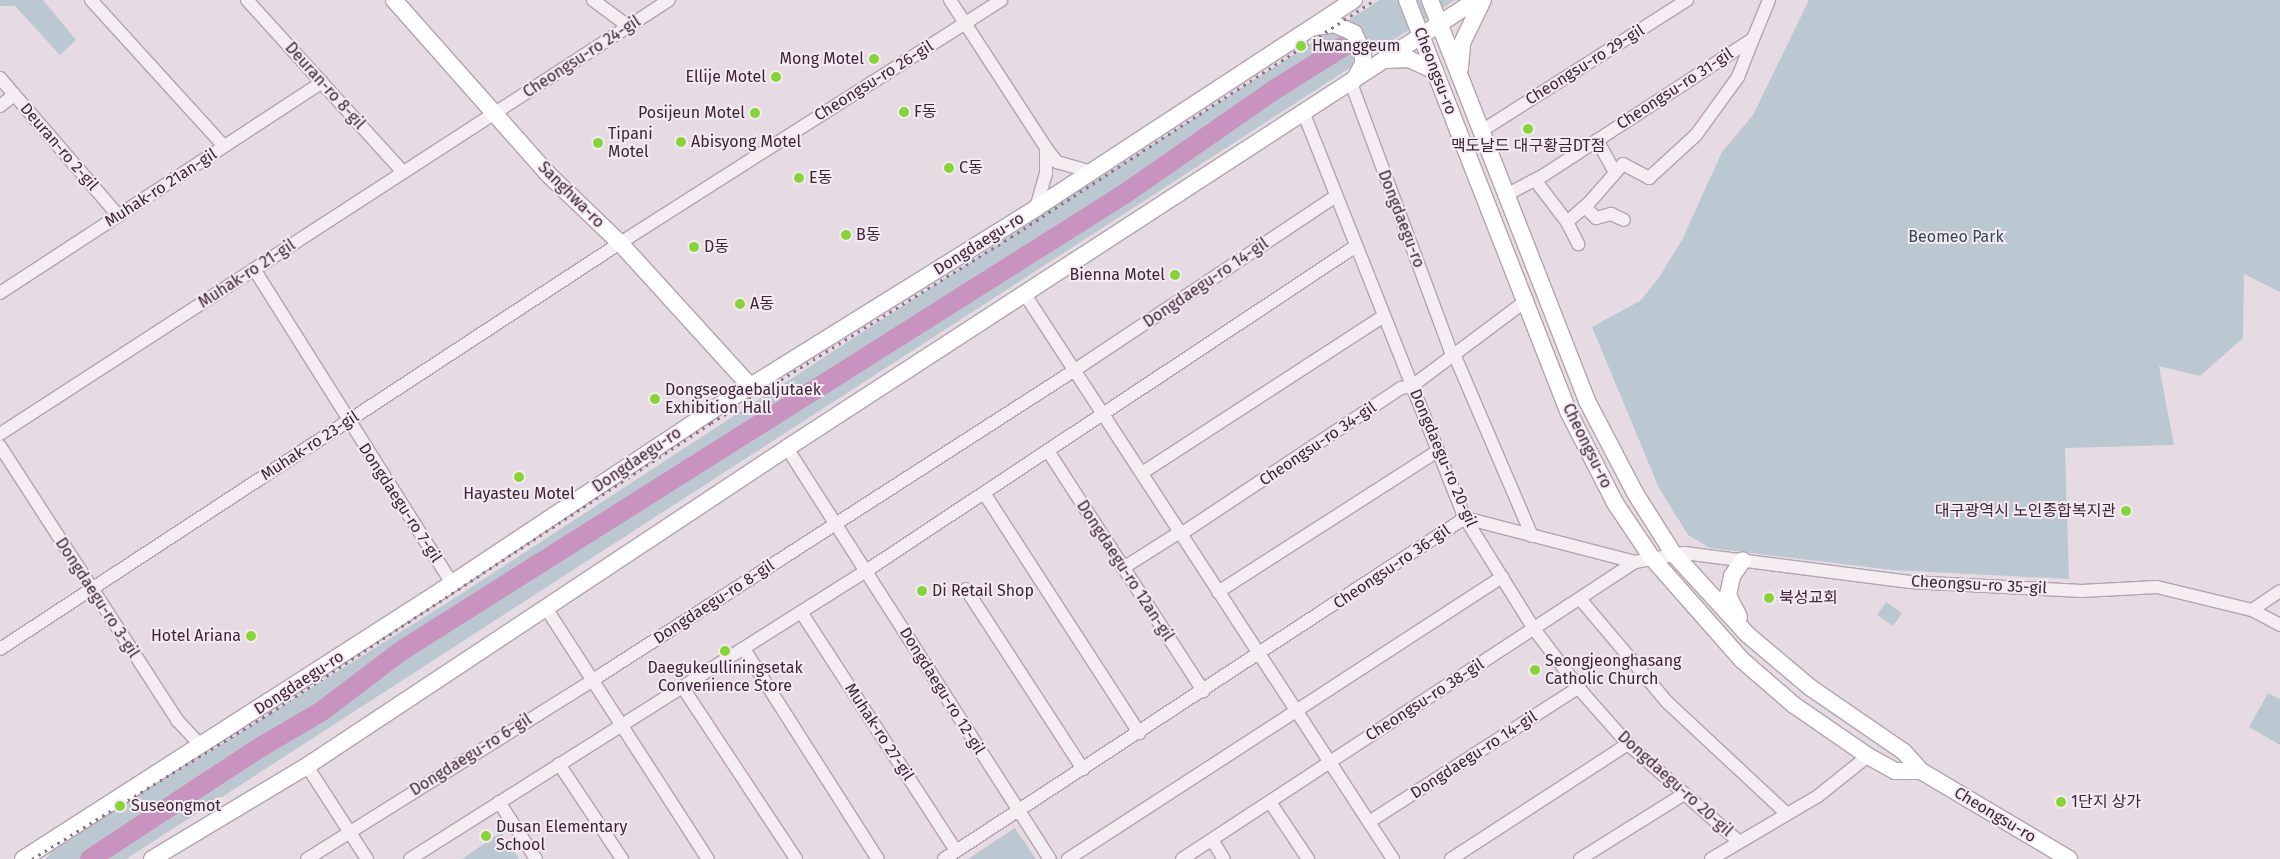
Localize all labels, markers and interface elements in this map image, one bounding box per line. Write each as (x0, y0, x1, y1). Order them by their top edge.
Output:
street label: Cheongsu-ro 24-gil (520, 12, 644, 102)
street label: Cheongsu-ro 29-gil (1522, 21, 1648, 109)
street label: Cheongsu-ro (1410, 25, 1460, 117)
place label: Hwanggeum (1312, 36, 1400, 56)
street label: Cheongsu-ro 26-gil (811, 37, 937, 125)
street label: Deuran-ro 8-gil (281, 39, 369, 133)
marker: Hwanggeum (1294, 39, 1308, 53)
street label: Cheongsu-ro 31-gil (1613, 44, 1737, 134)
place label: Mong Motel (780, 49, 864, 69)
marker: Mong Motel (868, 53, 880, 65)
place label: Ellije Motel (685, 67, 766, 87)
marker: Ellije Motel (770, 71, 782, 83)
street label: Deuran-ro 2-gil (16, 99, 102, 195)
place label: F동 (914, 102, 937, 122)
place label: Posijeun Motel (638, 103, 745, 123)
marker: F동 (898, 106, 910, 118)
marker: Posijeun Motel (749, 107, 761, 119)
marker: 맥도날드 대구황금DT점 (1522, 123, 1534, 135)
place label: Tipani Motel (608, 124, 653, 162)
place label: Abisyong Motel (691, 132, 801, 152)
marker: Abisyong Motel (675, 136, 687, 148)
place label: 맥도날드 대구황금DT점 (1451, 136, 1605, 156)
marker: Tipani Motel (592, 137, 604, 149)
street label: Muhak-ro 21an-gil (101, 145, 221, 231)
street label: Sanghwa-ro (534, 158, 608, 232)
place label: C동 (959, 158, 983, 178)
marker: C동 (943, 162, 955, 174)
street label: Dongdaegu-ro (1374, 167, 1428, 271)
place label: E동 (809, 168, 832, 188)
marker: E동 (793, 172, 805, 184)
street label: Dongdaegu-ro (930, 209, 1028, 279)
place label: B동 (856, 225, 880, 245)
park label: Beomeo Park (1908, 227, 2004, 247)
marker: B동 (840, 229, 852, 241)
street label: Dongdaegu-ro 14-gil (1140, 234, 1272, 332)
street label: Muhak-ro 21-gil (195, 236, 299, 312)
place label: D동 (704, 237, 729, 257)
marker: D동 (688, 241, 700, 253)
place label: Bienna Motel (1070, 265, 1165, 285)
marker: Bienna Motel (1169, 269, 1181, 281)
place label: A동 (750, 294, 774, 314)
marker: A동 (734, 298, 746, 310)
place label: Dongseogaebaljutaek Exhibition Hall (665, 380, 821, 418)
street label: Dongdaegu-ro 20-gil (1405, 386, 1481, 530)
marker: Dongseogaebaljutaek Exhibition Hall (649, 393, 661, 405)
street label: Cheongsu-ro 34-gil (1256, 398, 1380, 490)
street label: Cheongsu-ro (1558, 400, 1616, 492)
street label: Muhak-ro 23-gil (257, 407, 363, 485)
street label: Dongdaegu-ro (589, 423, 685, 497)
street label: Dongdaegu-ro 7-gil (354, 440, 446, 566)
marker: Hayasteu Motel (513, 471, 525, 483)
place label: Hayasteu Motel (463, 484, 575, 504)
street label: Dongdaegu-ro 12an-gil (1072, 497, 1178, 645)
place label: 대구광역시 노인종합복지관 (1935, 501, 2116, 521)
marker: 대구광역시 노인종합복지관 (2120, 505, 2132, 517)
street label: Cheongsu-ro 36-gil (1330, 521, 1454, 613)
street label: Dongdaegu-ro 3-gil (51, 534, 143, 662)
street label: Dongdaegu-ro 8-gil (650, 556, 778, 648)
street label: Cheongsu-ro 35-gil (1910, 572, 2048, 598)
place label: Di Retail Shop (932, 581, 1034, 601)
marker: Di Retail Shop (916, 585, 928, 597)
place label: 북성교회 (1779, 588, 1838, 608)
marker: 북성교회 (1763, 592, 1775, 604)
street label: Dongdaegu-ro 12-gil (895, 624, 989, 758)
place label: Hotel Ariana (151, 626, 241, 646)
marker: Hotel Ariana (245, 630, 257, 642)
marker: Daegukeulliningsetak Convenience Store (719, 645, 731, 657)
street label: Dongdaegu-ro (251, 647, 347, 719)
place label: Seongjeonghasang Catholic Church (1545, 651, 1681, 689)
street label: Cheongsu-ro 38-gil (1362, 655, 1488, 745)
place label: Daegukeulliningsetak Convenience Store (647, 658, 803, 696)
marker: Seongjeonghasang Catholic Church (1529, 664, 1541, 676)
street label: Muhak-ro 27-gil (840, 680, 918, 784)
street label: Dongdaegu-ro 14-gil (1407, 707, 1541, 803)
street label: Dongdaegu-ro 6-gil (407, 710, 535, 800)
street label: Dongdaegu-ro 20-gil (1614, 727, 1736, 841)
street label: Cheongsu-ro (1951, 783, 2039, 847)
place label: 1단지 상가 (2071, 792, 2141, 812)
place label: Suseongmot (131, 796, 221, 816)
marker: 1단지 상가 (2055, 796, 2067, 808)
marker: Suseongmot (113, 799, 127, 813)
place label: Dusan Elementary School (496, 817, 627, 855)
marker: Dusan Elementary School (480, 830, 492, 842)

